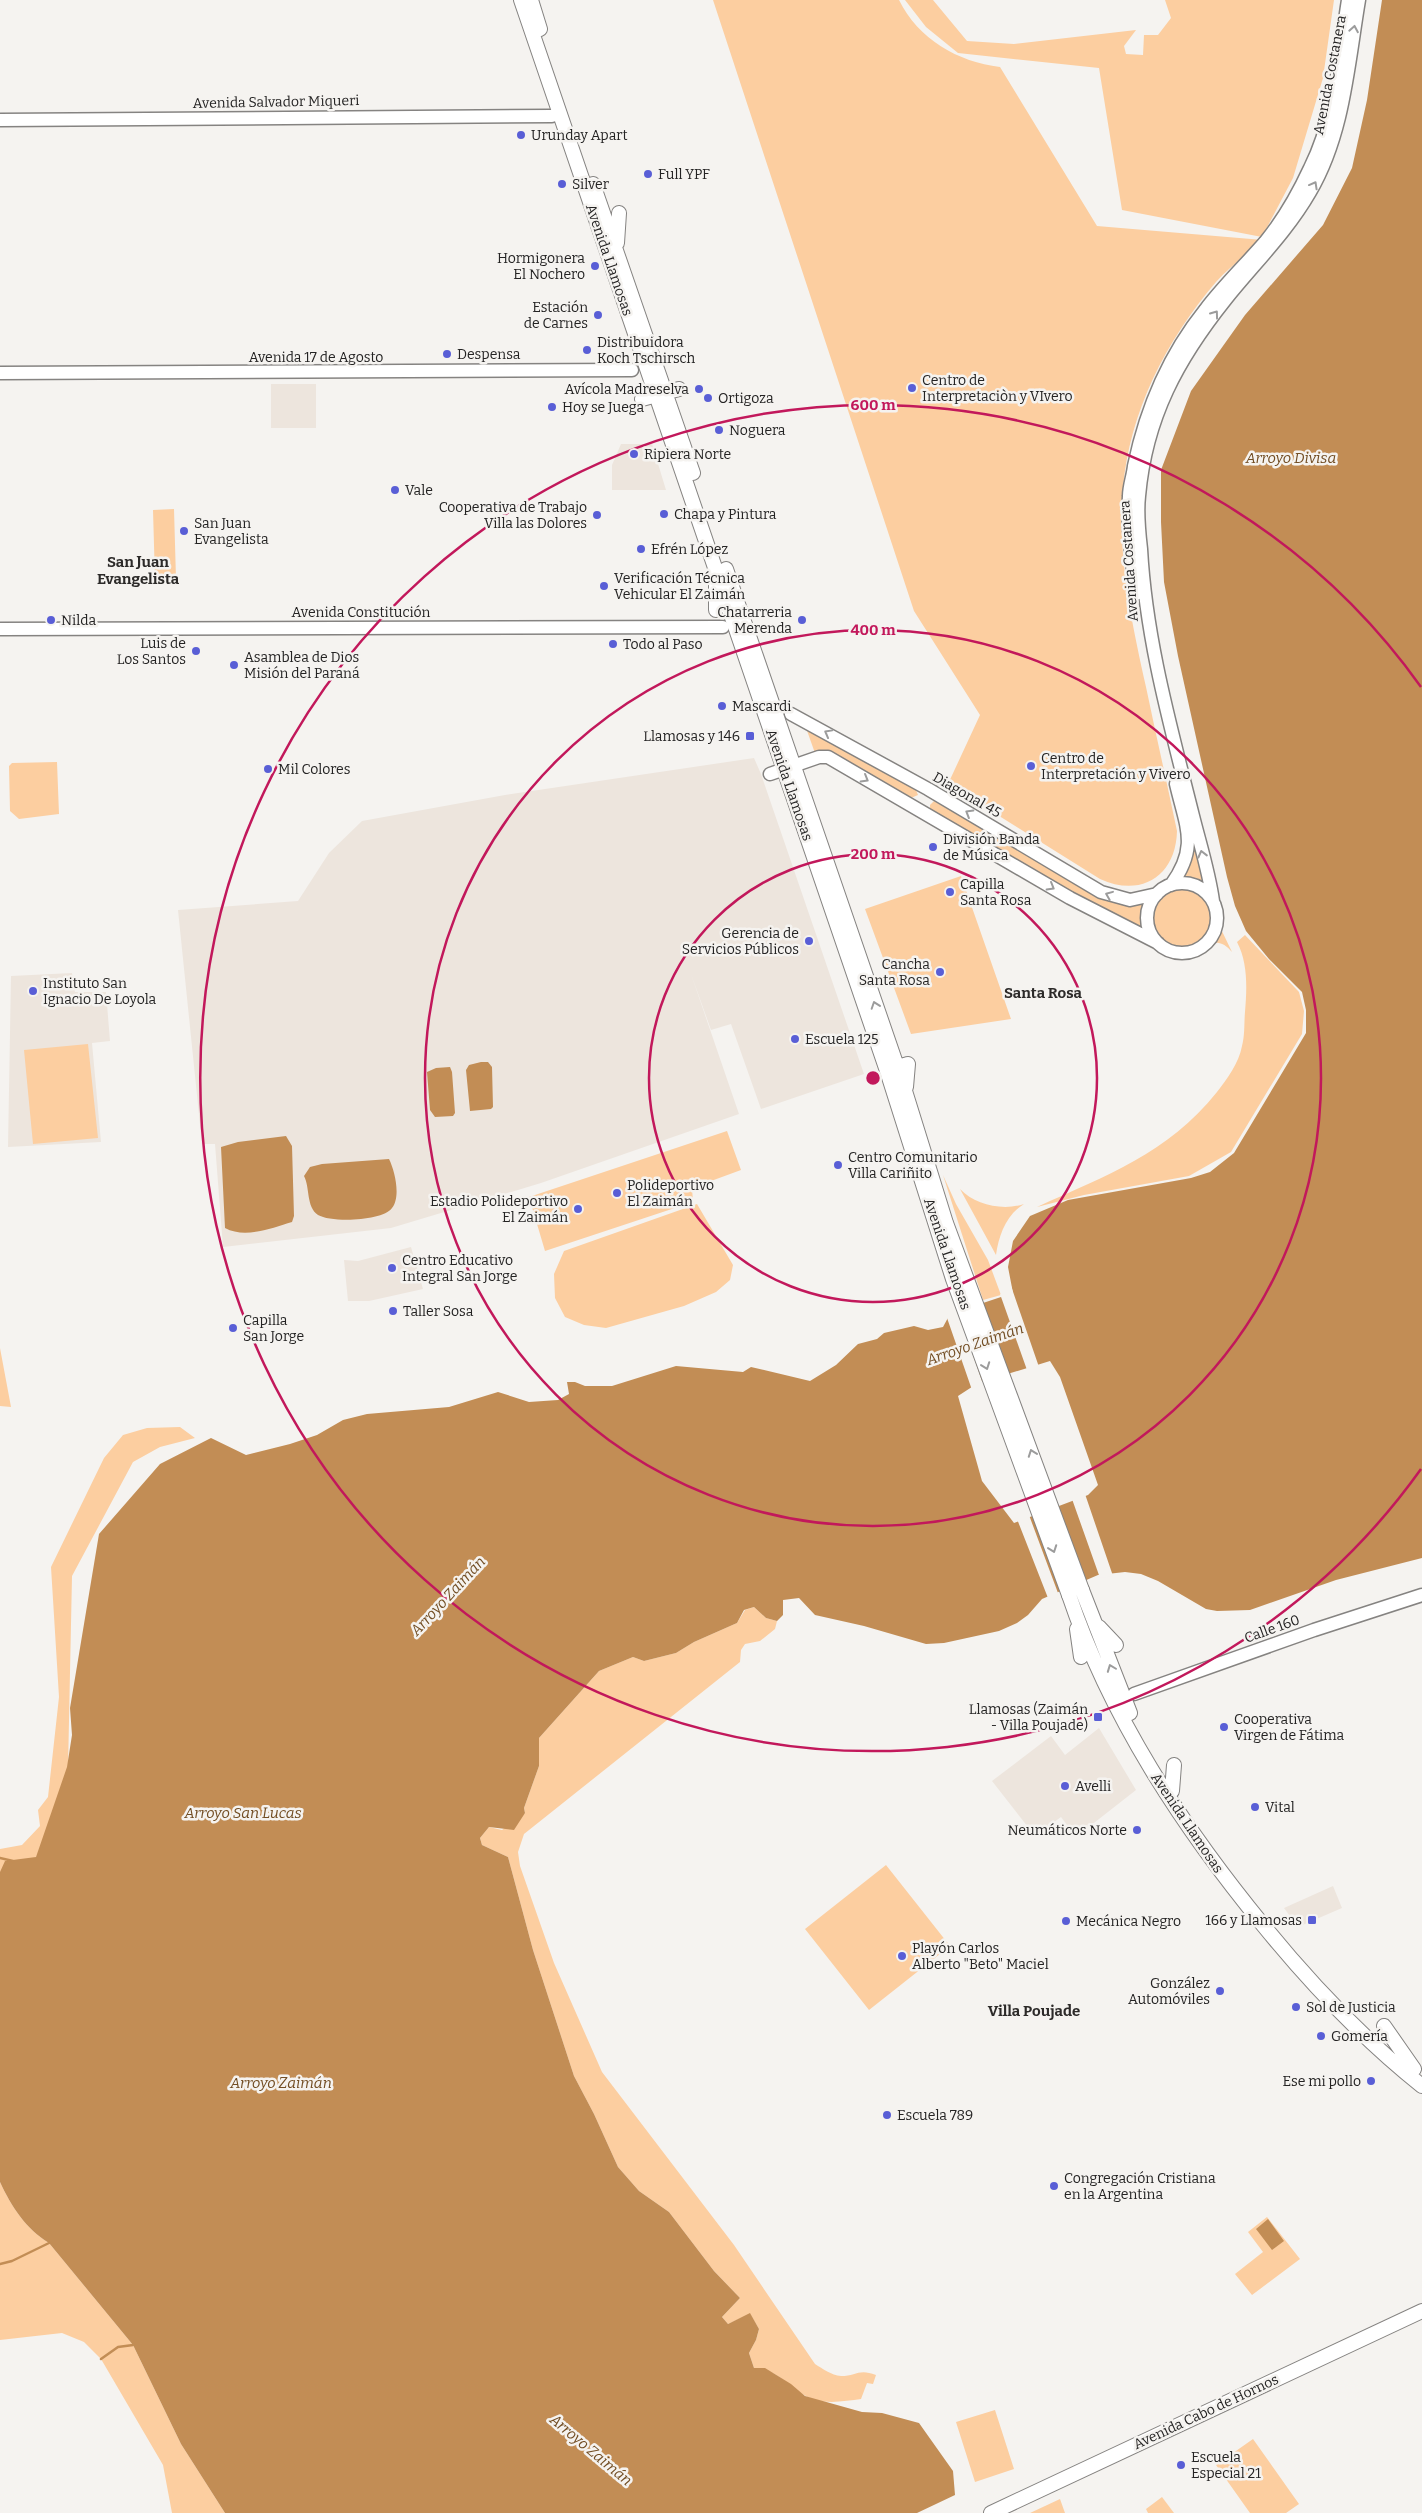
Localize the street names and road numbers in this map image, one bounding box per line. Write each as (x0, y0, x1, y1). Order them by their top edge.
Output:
street label: Avenida Costanera (1310, 13, 1350, 136)
street label: Avenida Salvador Miqueri (193, 92, 359, 112)
street label: Avenida Llamosas (582, 202, 636, 318)
street label: Avenida 17 de Agosto (249, 349, 383, 366)
street label: Avenida Costanera (1116, 499, 1142, 622)
street label: Avenida Constitución (292, 604, 431, 621)
street label: Avenida Llamosas (762, 727, 816, 843)
street label: Diagonal 45 (930, 769, 1004, 821)
street label: Avenida Llamosas (920, 1196, 974, 1312)
street label: Calle 160 (1242, 1611, 1302, 1647)
street label: Avenida Llamosas (1147, 1770, 1227, 1876)
street label: Avenida Cabo de Hornos (1131, 2371, 1281, 2453)

